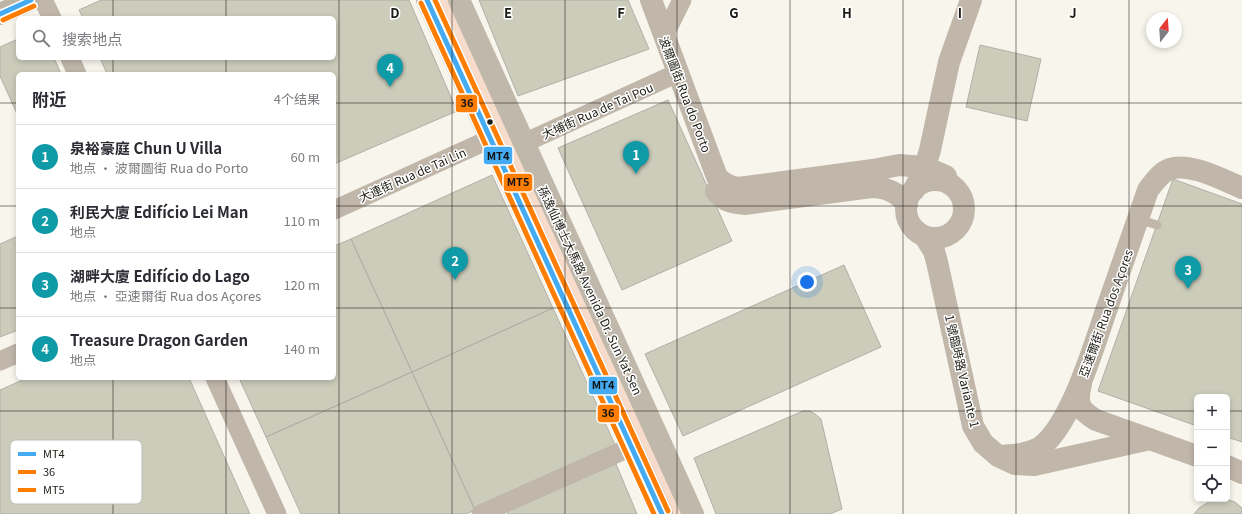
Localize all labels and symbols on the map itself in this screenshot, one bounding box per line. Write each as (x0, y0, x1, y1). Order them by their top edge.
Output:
text: D (390, 3, 400, 22)
text: E (504, 3, 512, 22)
text: F (617, 3, 625, 22)
text: G (729, 3, 739, 22)
text: H (842, 3, 852, 22)
text: I (958, 3, 962, 22)
text: J (1069, 3, 1077, 22)
north arrow (1146, 12, 1182, 48)
street label: 波爾圖街 Rua do Porto (656, 33, 716, 155)
pin: 4 (377, 54, 403, 87)
street label: 大埔街 Rua de Tai Pou (538, 78, 656, 142)
line badge: 36 (455, 94, 478, 113)
text: 36 (461, 94, 474, 110)
unlabelled marker (485, 117, 495, 127)
pin: 1 (623, 141, 649, 174)
street label: 大連街 Rua de Tai Lin (356, 143, 468, 205)
line badge: MT4 (483, 146, 513, 165)
text: MT4 (487, 147, 510, 163)
line badge: MT5 (503, 173, 533, 192)
text: MT5 (507, 173, 529, 189)
street label: 孫逸仙博士大馬路 Avenida Dr. Sun Yat Sen (535, 183, 647, 397)
street label: 亞速爾街 Rua dos Açores (1074, 246, 1136, 379)
pin: 2 (442, 247, 468, 280)
pin: 3 (1175, 256, 1201, 289)
your location (797, 272, 817, 292)
street label: 1 號臨時路 Variante 1 (942, 313, 984, 429)
line badge: MT4 (588, 376, 618, 395)
text: MT4 (592, 376, 615, 392)
line badge: 36 (597, 404, 620, 423)
text: 36 (602, 404, 615, 420)
legend (10, 440, 142, 504)
text: MT4 (43, 445, 65, 461)
text: 36 (43, 463, 55, 479)
text: MT5 (43, 481, 65, 497)

